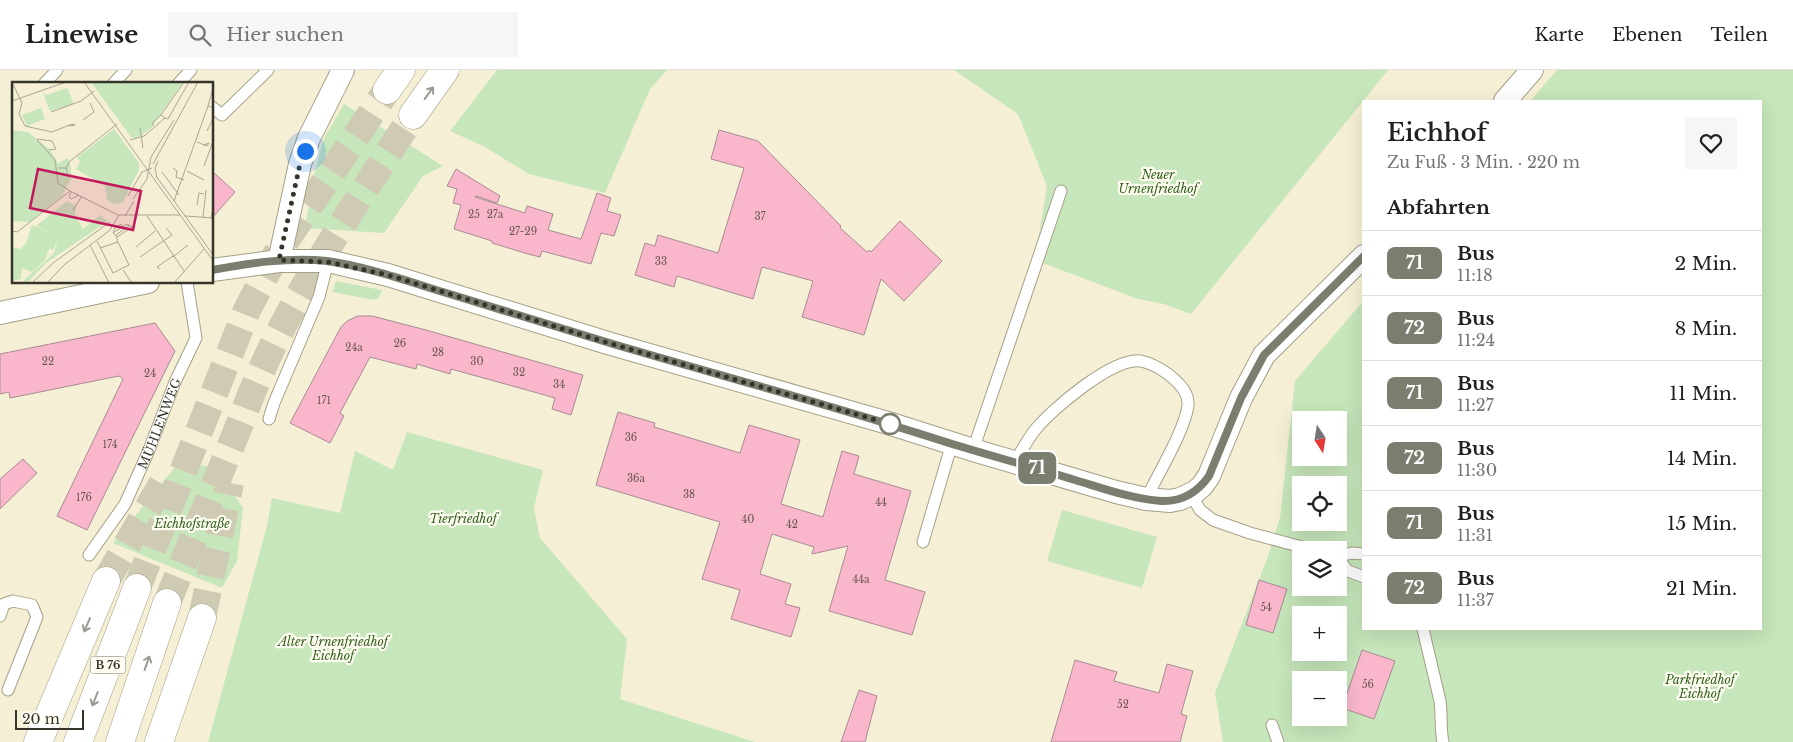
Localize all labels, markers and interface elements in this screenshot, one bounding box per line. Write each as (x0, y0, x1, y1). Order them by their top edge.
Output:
search box (168, 12, 518, 57)
text: Linewise (25, 20, 138, 49)
icon: search (186, 21, 214, 49)
text: Hier suchen (226, 23, 344, 46)
text: Karte (1534, 24, 1584, 46)
text: Ebenen (1612, 24, 1682, 46)
text: Teilen (1710, 24, 1768, 46)
inset map (12, 82, 214, 284)
one-way arrow (424, 86, 434, 100)
button: heart (1685, 117, 1737, 169)
text: Eichhof (1387, 118, 1487, 147)
your location (293, 139, 318, 164)
text: Zu Fuß · 3 Min. · 220 m (1387, 152, 1580, 172)
park label: Neuer Urnenfriedhof (1119, 167, 1200, 196)
text: Abfahrten (1387, 196, 1490, 219)
house number: 25 (468, 208, 480, 221)
house number: 27a (487, 208, 504, 221)
house number: 37 (754, 210, 767, 223)
house number: 27-29 (509, 225, 537, 238)
text: Bus (1457, 242, 1494, 265)
text: 71 (1406, 252, 1423, 274)
text: 2 Min. (1675, 252, 1737, 275)
house number: 33 (655, 255, 667, 268)
text: 11:18 (1457, 265, 1493, 285)
text: Bus (1457, 307, 1494, 330)
text: 72 (1404, 317, 1425, 339)
text: 8 Min. (1675, 317, 1737, 340)
text: 11:24 (1457, 330, 1495, 350)
house number: 26 (394, 337, 406, 350)
house number: 24a (345, 341, 363, 354)
house number: 28 (432, 346, 444, 359)
house number: 22 (42, 355, 54, 368)
house number: 30 (470, 355, 484, 368)
house number: 32 (513, 366, 525, 379)
house number: 24 (144, 367, 156, 380)
text: Bus (1457, 372, 1494, 395)
street label: MÜHLENWEG (134, 375, 184, 471)
house number: 34 (553, 378, 565, 391)
text: 71 (1406, 382, 1423, 404)
text: 11 Min. (1669, 382, 1737, 405)
house number: 171 (317, 394, 331, 407)
text: 11:27 (1457, 395, 1494, 415)
north arrow (1292, 411, 1348, 466)
map controls (1292, 411, 1347, 726)
unlabelled marker (879, 413, 901, 435)
house number: 36 (625, 431, 637, 444)
text: Bus (1457, 437, 1494, 460)
house number: 174 (102, 438, 118, 451)
text: 72 (1404, 447, 1425, 469)
text: 14 Min. (1667, 447, 1737, 470)
line badge: 71 (1014, 452, 1060, 484)
text: 71 (1028, 457, 1046, 479)
text: 11:30 (1457, 460, 1497, 480)
house number: 36a (627, 472, 646, 485)
button: locate (1292, 476, 1347, 531)
house number: 38 (683, 488, 695, 501)
house number: 176 (76, 491, 92, 504)
house number: 44 (875, 496, 887, 509)
text: Bus (1457, 502, 1494, 525)
park label: Tierfriedhof (429, 511, 500, 526)
text: 71 (1406, 512, 1423, 534)
text: 15 Min. (1667, 512, 1737, 535)
house number: 40 (742, 513, 755, 526)
park label: Eichhofstraße (153, 516, 230, 531)
house number: 42 (786, 518, 798, 531)
text: 11:31 (1457, 525, 1493, 545)
button: layers (1292, 541, 1347, 596)
text: Bus (1457, 567, 1494, 590)
house number: 44a (852, 573, 870, 586)
text: 72 (1404, 577, 1425, 599)
text: 21 Min. (1666, 577, 1737, 600)
text: 11:37 (1457, 590, 1494, 610)
house number: 54 (1260, 601, 1272, 614)
button: + (1292, 606, 1347, 661)
one-way arrow (82, 617, 92, 632)
park label: Alter Urnenfriedhof Eichhof (276, 634, 391, 663)
one-way arrow (143, 655, 152, 671)
road number: B 76 (90, 656, 126, 674)
button: − (1292, 671, 1347, 726)
park label: Parkfriedhof Eichhof (1664, 672, 1738, 701)
house number: 56 (1362, 678, 1374, 691)
one-way arrow (89, 691, 99, 706)
house number: 52 (1117, 698, 1129, 711)
scale bar (15, 707, 84, 730)
text: 20 m (22, 710, 60, 728)

